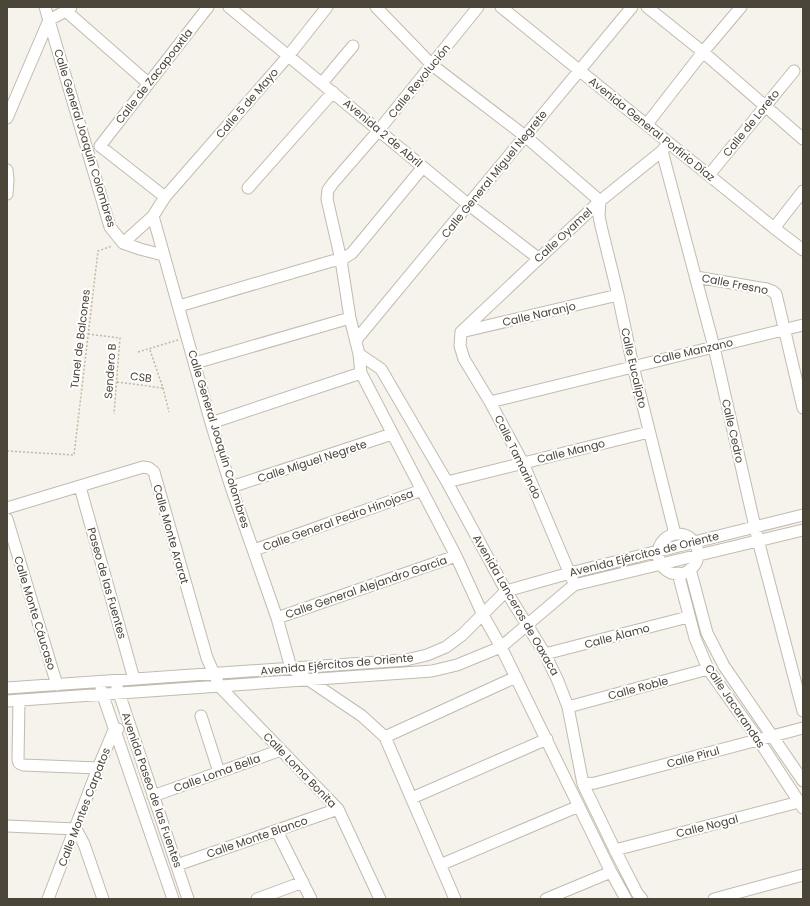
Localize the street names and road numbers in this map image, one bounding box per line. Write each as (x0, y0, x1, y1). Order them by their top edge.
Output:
street label: Calle de Zacapoaxtla (112, 25, 196, 127)
street label: Calle Revolución (384, 41, 454, 121)
street label: Calle General Joaquín Colombres (50, 47, 120, 229)
street label: Calle 5 de Mayo (212, 64, 282, 142)
street label: Avenida General Porfirio Díaz (586, 73, 718, 185)
street label: Calle de Loreto (719, 86, 783, 160)
street label: Avenida 2 de Abril (340, 95, 426, 171)
street label: Calle General Miguel Negrete (437, 107, 551, 241)
street label: Calle Oyamel (530, 204, 596, 266)
street label: Calle Fresno (700, 270, 770, 298)
street label: Tunel de Balcones (66, 288, 94, 390)
street label: Calle Naranjo (501, 298, 577, 330)
street label: Calle Eucalipto (617, 326, 651, 410)
street label: Calle Manzano (651, 334, 735, 368)
street label: Sendero B (100, 343, 120, 399)
street label: Calle General Joaquín Colombres (184, 348, 254, 530)
street label: CSB (129, 368, 153, 386)
street label: Calle Cedro (718, 398, 748, 464)
street label: Calle Tamarindo (491, 412, 545, 502)
street label: Calle Mango (535, 435, 607, 467)
street label: Calle Miguel Negrete (255, 436, 369, 486)
street label: Calle Monte Ararat (149, 482, 193, 586)
street label: Calle General Pedro Hinojosa (260, 485, 416, 555)
street label: Paseo de las Fuentes (83, 525, 131, 641)
street label: Avenida Ejércitos de Oriente (567, 528, 721, 580)
street label: Avenida Lanceros de Oaxaca (469, 531, 563, 679)
street label: Calle General Alejandro García (283, 552, 449, 622)
street label: Calle Monte Cáucaso (10, 554, 60, 672)
street label: Calle Álamo (583, 620, 651, 652)
street label: Avenida Ejércitos de Oriente (260, 649, 414, 679)
street label: Calle Jacarandas (701, 661, 769, 751)
street label: Calle Roble (606, 672, 670, 704)
street label: Avenida Paseo de las Fuentes (118, 710, 186, 870)
street label: Calle Loma Bonita (260, 729, 340, 811)
street label: Calle Pirul (665, 742, 721, 772)
street label: Calle Montes Carpatos (54, 745, 114, 869)
street label: Calle Loma Bella (172, 750, 262, 796)
street label: Calle Nogal (674, 811, 740, 841)
street label: Calle Monte Blanco (204, 812, 310, 862)

